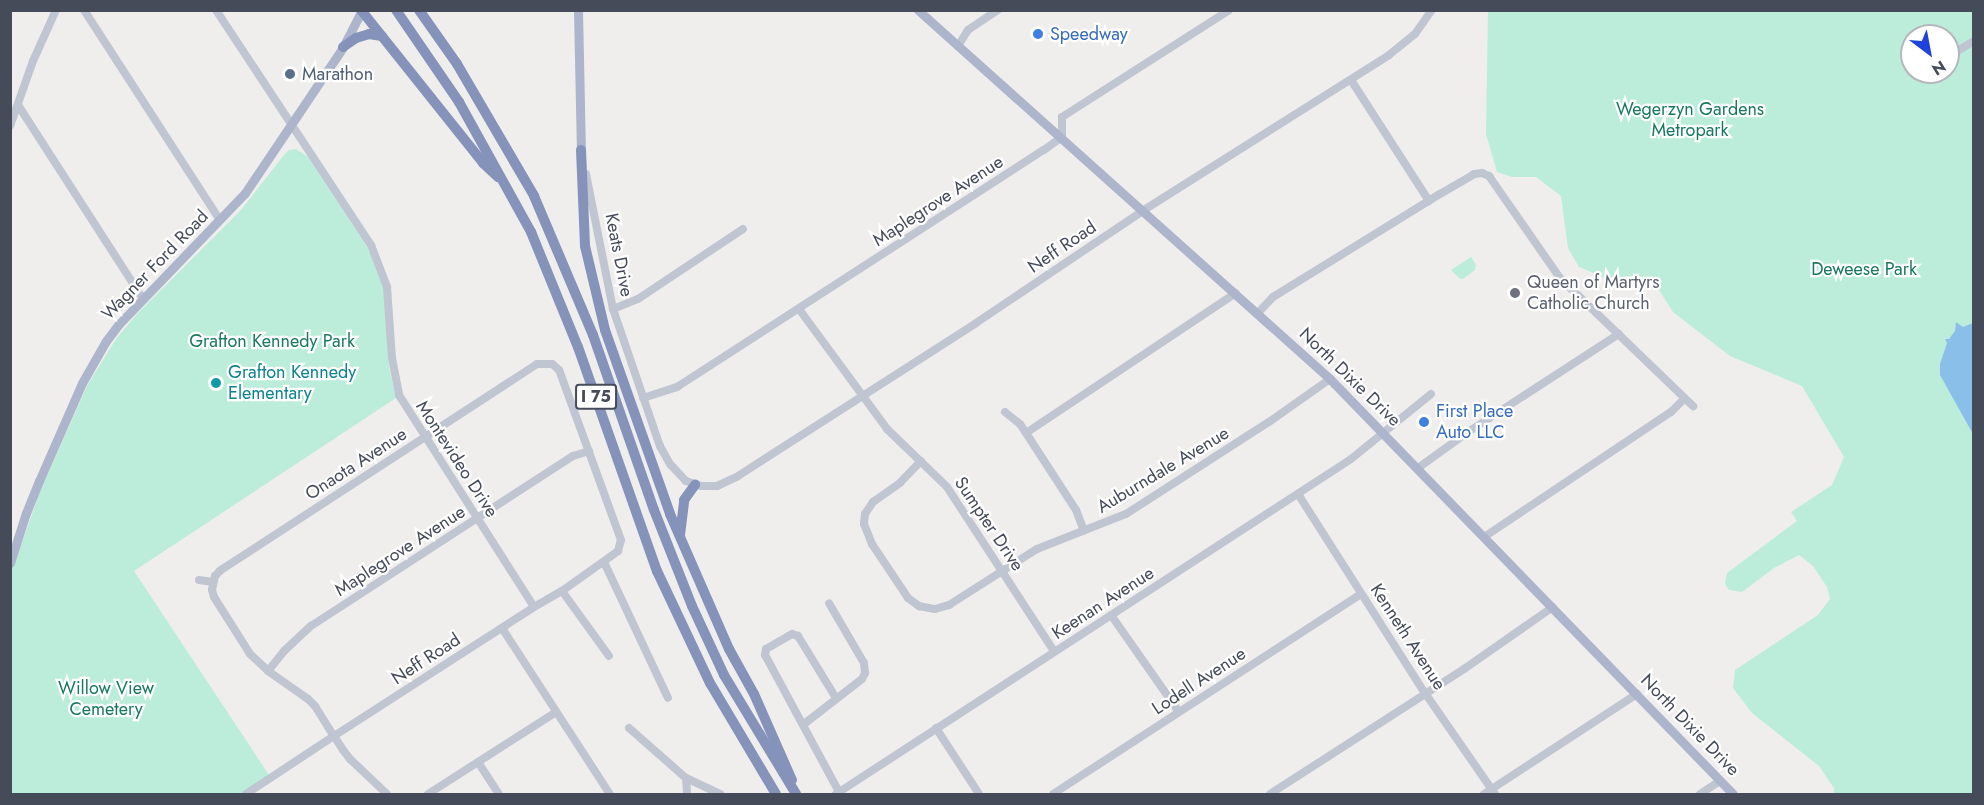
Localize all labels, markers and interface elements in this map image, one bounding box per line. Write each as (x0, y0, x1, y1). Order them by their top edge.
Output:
place label: Speedway (1050, 23, 1128, 45)
north arrow (1900, 24, 1960, 84)
marker: Speedway (1031, 27, 1045, 41)
text: N (1927, 55, 1950, 81)
place label: Marathon (302, 63, 373, 85)
marker: Marathon (283, 67, 297, 81)
park label: Wegerzyn Gardens Metropark (1616, 99, 1764, 142)
street label: Maplegrove Avenue (869, 151, 1007, 251)
street label: Wagner Ford Road (97, 206, 213, 324)
street label: Keats Drive (600, 211, 638, 299)
street label: Neff Road (1024, 216, 1100, 278)
park label: Deweese Park (1811, 258, 1917, 280)
place label: Queen of Martyrs Catholic Church (1527, 272, 1660, 314)
marker: Queen of Martyrs Catholic Church (1508, 286, 1522, 300)
street label: North Dixie Drive (1295, 323, 1405, 431)
park label: Grafton Kennedy Park (189, 330, 355, 352)
place label: Grafton Kennedy Elementary (228, 362, 356, 404)
marker: Grafton Kennedy Elementary (209, 376, 223, 390)
road number: I 75 (575, 384, 617, 410)
street label: Montevideo Drive (411, 397, 503, 521)
place label: First Place Auto LLC (1436, 401, 1513, 444)
marker: First Place Auto LLC (1417, 415, 1431, 429)
street label: Auburndale Avenue (1093, 422, 1233, 518)
street label: Onaota Avenue (301, 423, 411, 505)
street label: Sumpter Drive (950, 473, 1028, 575)
street label: Maplegrove Avenue (331, 501, 469, 601)
street label: Keenan Avenue (1048, 562, 1158, 644)
street label: Kenneth Avenue (1366, 580, 1450, 694)
street label: Neff Road (388, 629, 464, 689)
street label: Lodell Avenue (1148, 643, 1250, 719)
street label: North Dixie Drive (1636, 670, 1744, 780)
park label: Willow View Cemetery (58, 678, 154, 720)

